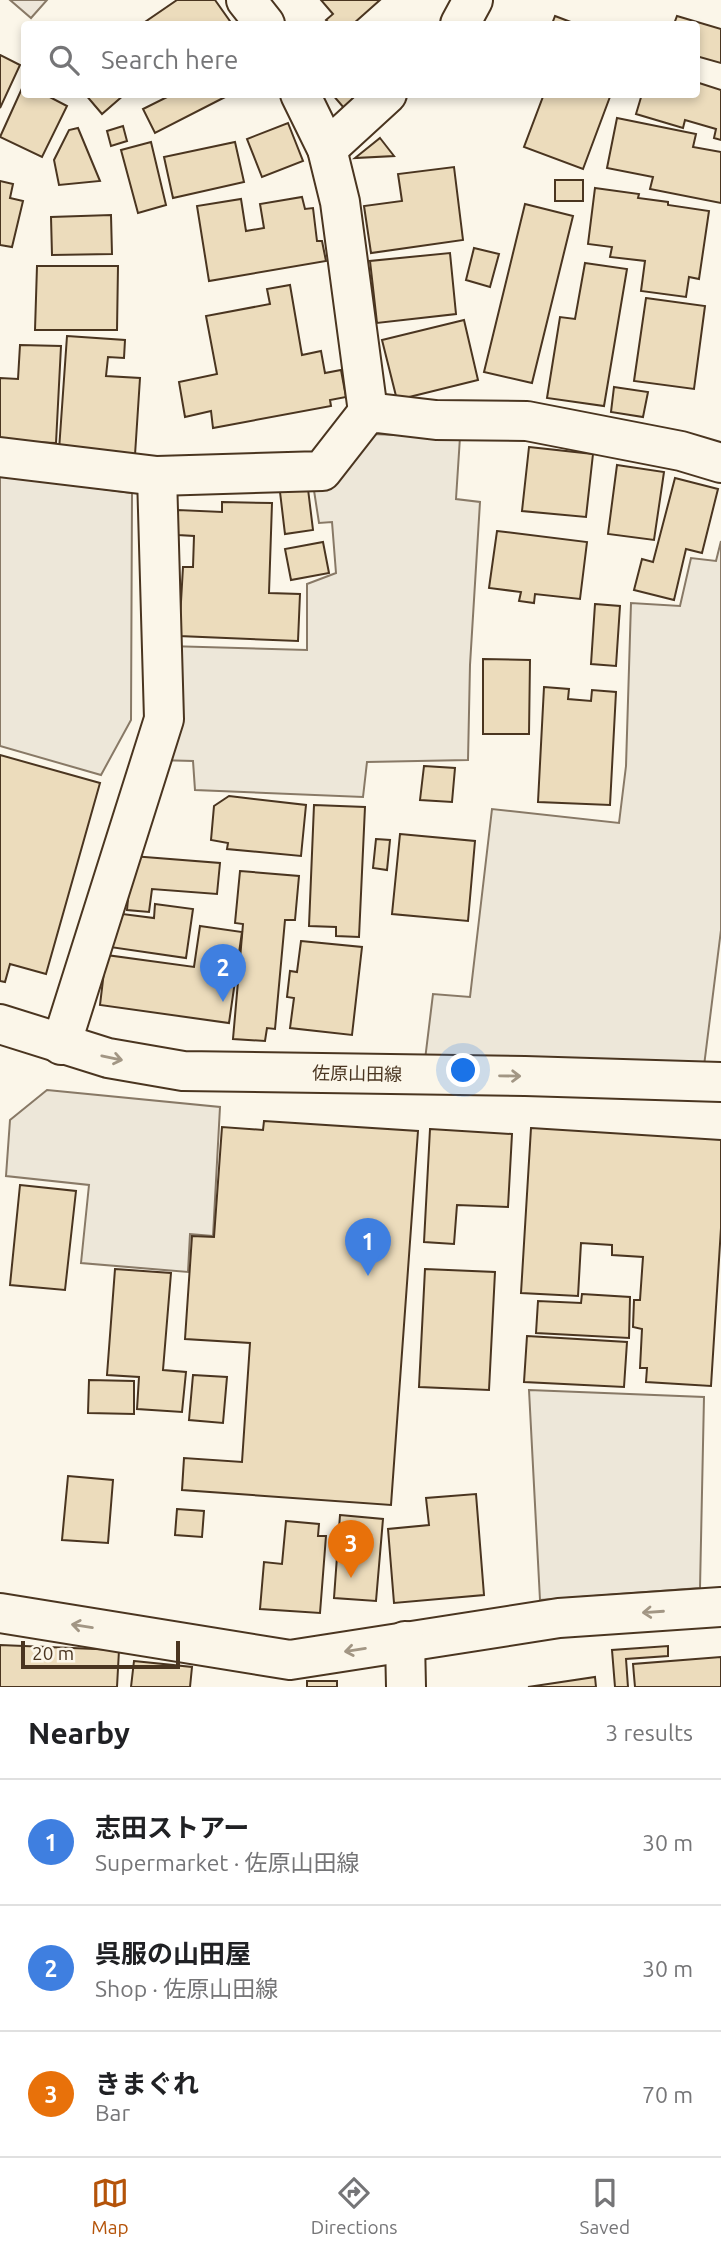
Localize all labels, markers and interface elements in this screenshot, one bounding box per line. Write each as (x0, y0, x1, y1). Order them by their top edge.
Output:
search box (21, 21, 700, 98)
icon: search (45, 41, 83, 79)
text: Search here (101, 45, 238, 74)
pin: 2 (200, 944, 246, 1002)
one-way arrow (100, 1052, 123, 1066)
your location (446, 1053, 480, 1087)
street label: 佐原山田線 (312, 1062, 402, 1084)
one-way arrow (498, 1069, 521, 1083)
pin: 1 (345, 1218, 391, 1276)
pin: 3 (328, 1520, 374, 1578)
one-way arrow (642, 1606, 665, 1619)
one-way arrow (71, 1619, 94, 1632)
scale bar (21, 1638, 180, 1670)
text: 20 m (32, 1642, 74, 1664)
one-way arrow (344, 1644, 366, 1657)
text: Nearby (28, 1716, 130, 1750)
text: 3 results (605, 1720, 693, 1745)
text: 志田ストアー (95, 1813, 249, 1842)
text: 1 (45, 1830, 57, 1855)
text: 30 m (642, 1830, 693, 1855)
text: Supermarket · 佐原山田線 (95, 1850, 360, 1875)
text: 呉服の山田屋 (95, 1939, 251, 1968)
text: 2 (45, 1956, 57, 1981)
text: 30 m (642, 1956, 693, 1981)
text: Shop · 佐原山田線 (95, 1976, 278, 2001)
text: きまぐれ (95, 2069, 199, 2098)
text: 3 (45, 2082, 57, 2107)
text: 70 m (642, 2082, 693, 2107)
text: Bar (95, 2100, 130, 2125)
tab: Map (91, 2174, 129, 2238)
tab: Directions (311, 2174, 398, 2238)
tab: Saved (579, 2174, 630, 2238)

